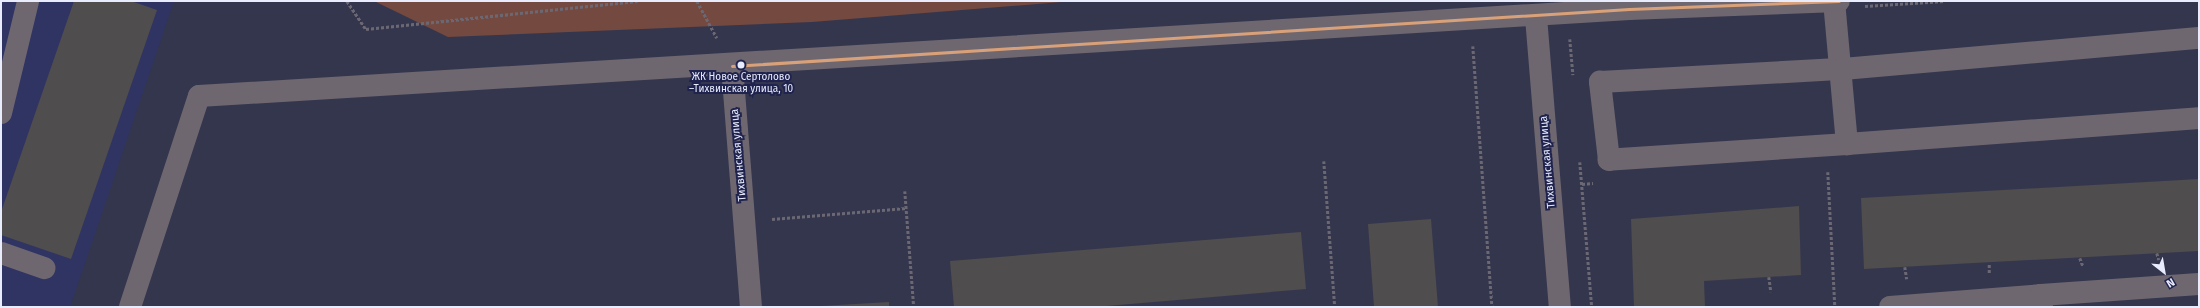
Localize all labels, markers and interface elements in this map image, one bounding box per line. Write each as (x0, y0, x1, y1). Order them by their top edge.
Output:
marker: ЖК Новое Сертолово –Тихвинская улица, 10 (736, 60, 746, 70)
place label: ЖК Новое Сертолово –Тихвинская улица, 10 (689, 71, 793, 94)
street label: Тихвинская улица (728, 108, 750, 202)
street label: Тихвинская улица (1537, 115, 1559, 209)
north arrow (2144, 252, 2184, 292)
text: N (2164, 275, 2177, 290)

